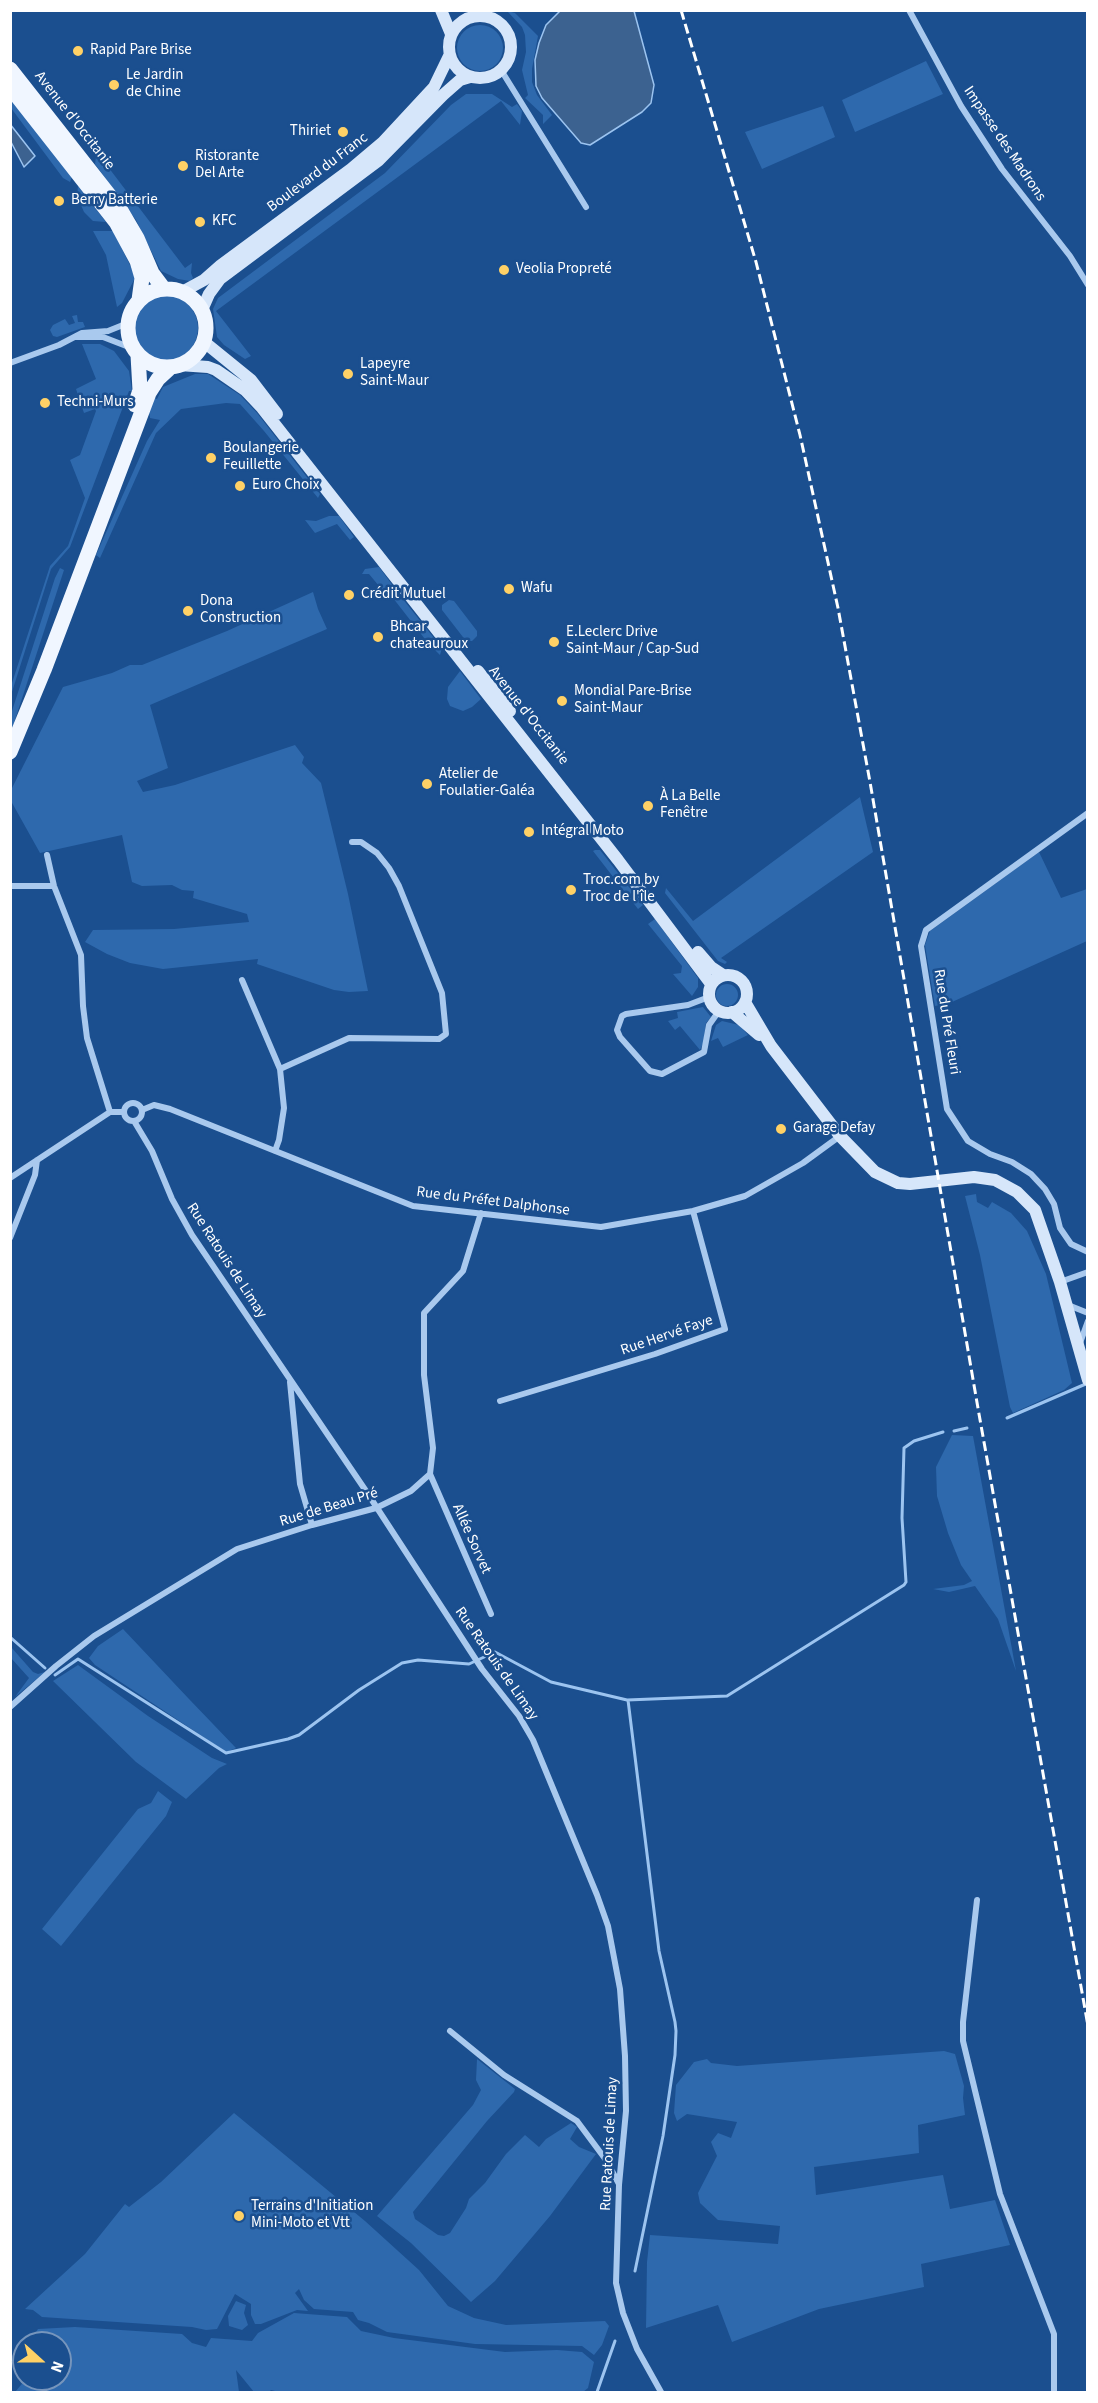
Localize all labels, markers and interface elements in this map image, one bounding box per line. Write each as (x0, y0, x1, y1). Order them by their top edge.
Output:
place label: Rapid Pare Brise (90, 42, 192, 60)
marker: Rapid Pare Brise (71, 44, 85, 58)
place label: Le Jardin de Chine (126, 67, 184, 102)
street label: Avenue d'Occitanie (30, 68, 118, 174)
marker: Le Jardin de Chine (107, 78, 121, 92)
street label: Impasse des Madrons (959, 83, 1049, 205)
place label: Thiriet (290, 123, 331, 141)
marker: Thiriet (336, 125, 350, 139)
street label: Boulevard du Franc (264, 129, 372, 217)
place label: Ristorante Del Arte (195, 148, 259, 183)
marker: Ristorante Del Arte (176, 159, 190, 173)
place label: Berry Batterie (71, 192, 158, 210)
marker: Berry Batterie (52, 194, 66, 208)
place label: KFC (212, 213, 237, 231)
marker: KFC (193, 215, 207, 229)
place label: Veolia Propreté (516, 261, 612, 279)
marker: Veolia Propreté (497, 263, 511, 277)
place label: Lapeyre Saint-Maur (360, 356, 429, 391)
marker: Lapeyre Saint-Maur (341, 367, 355, 381)
place label: Techni-Murs (57, 394, 134, 412)
marker: Techni-Murs (38, 396, 52, 410)
place label: Boulangerie Feuillette (223, 440, 299, 475)
marker: Boulangerie Feuillette (204, 451, 218, 465)
place label: Euro Choix (252, 477, 319, 495)
marker: Euro Choix (233, 479, 247, 493)
place label: Wafu (521, 580, 553, 598)
marker: Wafu (502, 582, 516, 596)
place label: Crédit Mutuel (361, 586, 446, 604)
marker: Crédit Mutuel (342, 588, 356, 602)
place label: Dona Construction (200, 593, 281, 628)
marker: Dona Construction (181, 604, 195, 618)
place label: Bhcar chateauroux (390, 619, 468, 654)
place label: E.Leclerc Drive Saint-Maur / Cap-Sud (566, 624, 699, 659)
marker: Bhcar chateauroux (371, 630, 385, 644)
marker: E.Leclerc Drive Saint-Maur / Cap-Sud (547, 635, 561, 649)
street label: Avenue d'Occitanie (484, 663, 572, 769)
place label: Mondial Pare-Brise Saint-Maur (574, 683, 692, 718)
marker: Mondial Pare-Brise Saint-Maur (555, 694, 569, 708)
place label: Atelier de Foulatier-Galéa (439, 766, 535, 801)
marker: Atelier de Foulatier-Galéa (420, 777, 434, 791)
place label: À La Belle Fenêtre (660, 788, 720, 823)
marker: À La Belle Fenêtre (641, 799, 655, 813)
place label: Intégral Moto (541, 823, 624, 841)
marker: Intégral Moto (522, 825, 536, 839)
place label: Troc.com by Troc de l'île (583, 872, 659, 907)
marker: Troc.com by Troc de l'île (564, 883, 578, 897)
street label: Rue du Pré Fleuri (929, 968, 963, 1076)
place label: Garage Defay (793, 1120, 875, 1138)
marker: Garage Defay (774, 1122, 788, 1136)
street label: Rue du Préfet Dalphonse (415, 1184, 571, 1220)
street label: Rue Ratouis de Limay (182, 1200, 270, 1322)
street label: Rue Hervé Faye (619, 1312, 715, 1360)
street label: Rue de Beau Pré (278, 1485, 380, 1531)
street label: Allée Sorvet (448, 1501, 494, 1577)
street label: Rue Ratouis de Limay (450, 1604, 542, 1724)
street label: Rue Ratouis de Limay (598, 2077, 622, 2211)
place label: Terrains d'Initiation Mini-Moto et Vtt (251, 2198, 373, 2233)
marker: Terrains d'Initiation Mini-Moto et Vtt (232, 2209, 246, 2223)
north arrow (12, 2331, 72, 2391)
text: N (45, 2358, 69, 2376)

